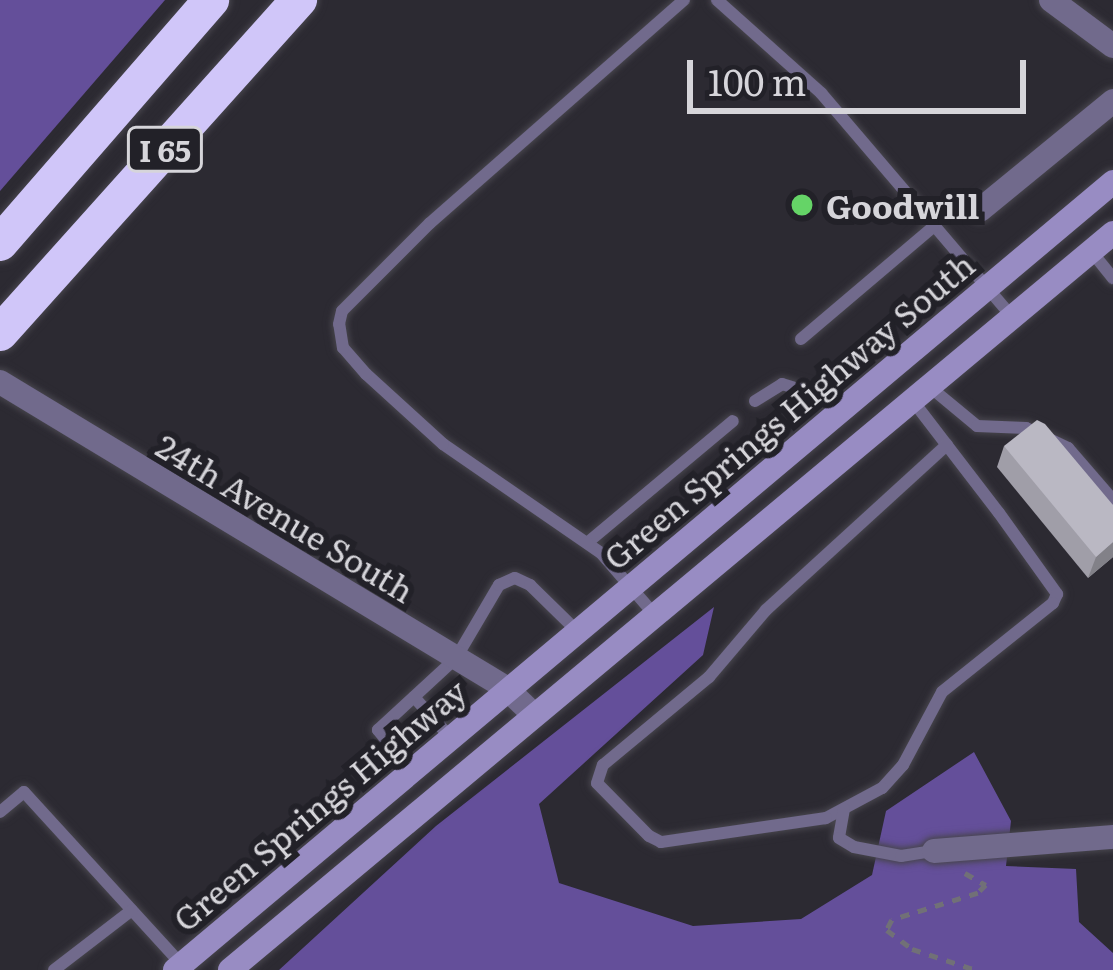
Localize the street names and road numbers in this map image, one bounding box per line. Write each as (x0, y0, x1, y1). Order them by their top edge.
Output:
road number: I 65 (126, 125, 204, 173)
street label: Green Springs Highway South (595, 243, 981, 577)
street label: 24th Avenue South (150, 425, 422, 609)
street label: Green Springs Highway (164, 670, 474, 938)

